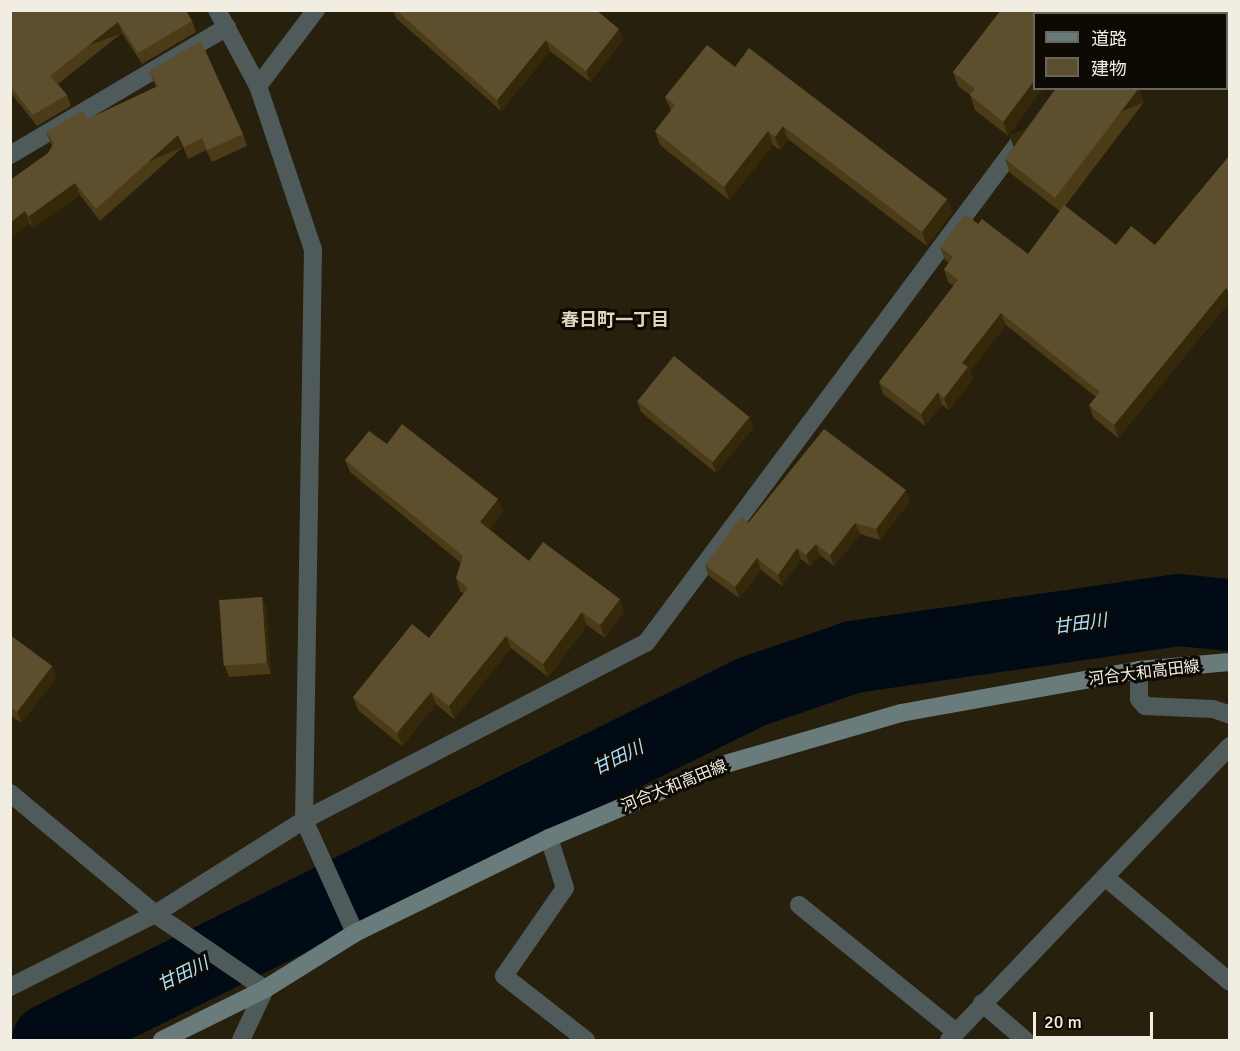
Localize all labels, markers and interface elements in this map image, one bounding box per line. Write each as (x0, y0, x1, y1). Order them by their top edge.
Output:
legend (1033, 12, 1228, 90)
text: 道路 (1091, 28, 1127, 50)
text: 建物 (1091, 58, 1127, 80)
district label: 春日町一丁目 (561, 309, 669, 331)
water label: 甘田川 (1052, 610, 1108, 638)
street label: 河合大和高田線 (1087, 657, 1201, 689)
water label: 甘田川 (589, 736, 647, 780)
street label: 河合大和高田線 (618, 756, 730, 816)
water label: 甘田川 (154, 952, 212, 996)
scale bar (1036, 1000, 1156, 1038)
text: 20 m (1044, 1011, 1082, 1033)

